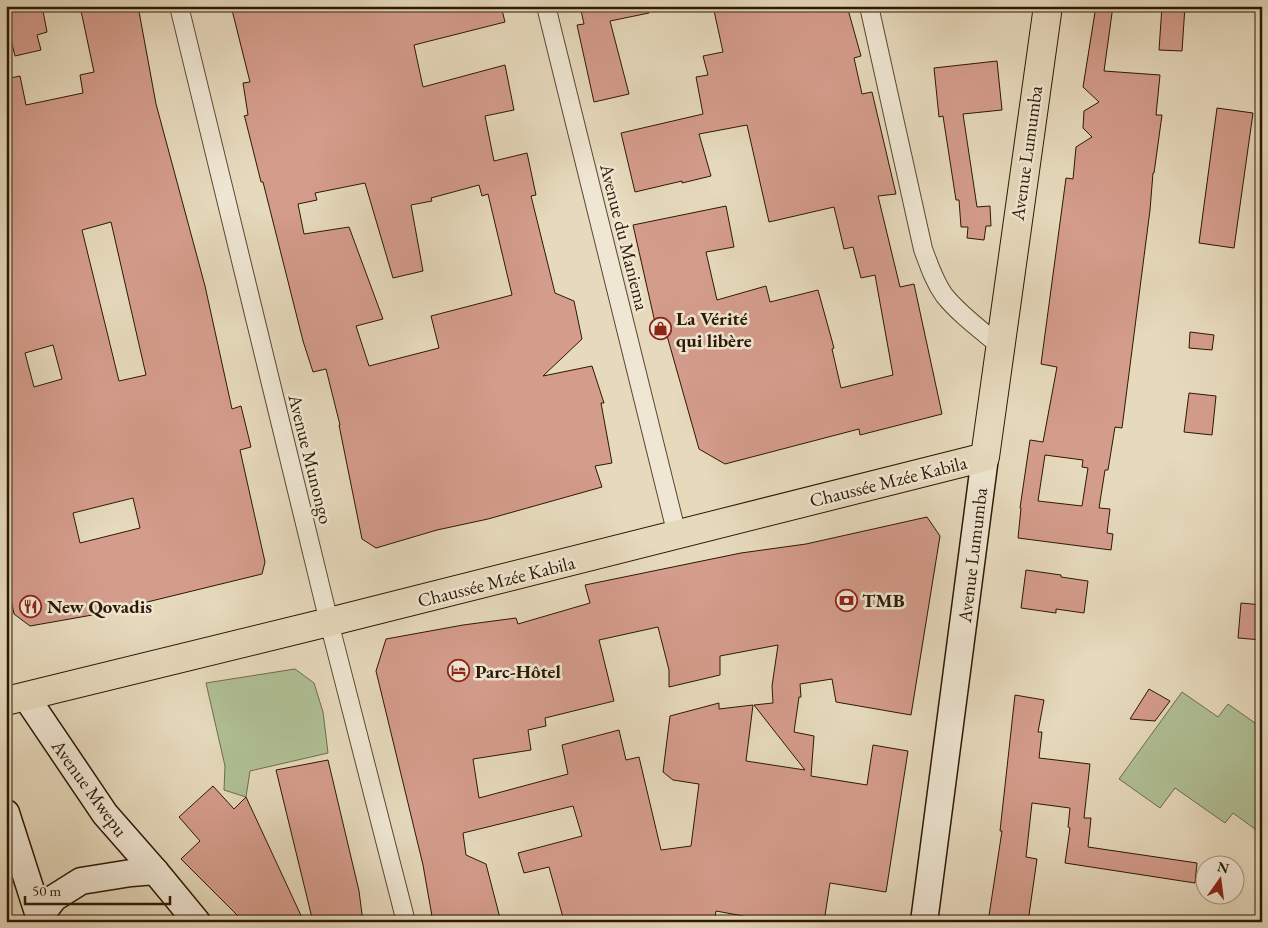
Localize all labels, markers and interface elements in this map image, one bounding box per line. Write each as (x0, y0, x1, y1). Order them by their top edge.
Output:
street label: Avenue Lumumba (1005, 84, 1048, 223)
street label: Avenue du Maniema (594, 160, 655, 314)
place label: La Vérité qui libère (676, 306, 752, 353)
shop icon: La Vérité qui libère (648, 317, 672, 341)
street label: Avenue Munongo (282, 391, 339, 526)
street label: Chaussée Mzée Kabila (807, 450, 970, 513)
street label: Avenue Lumumba (952, 486, 993, 625)
street label: Chaussée Mzée Kabila (415, 550, 578, 613)
bank icon: TMB (834, 588, 858, 612)
place label: TMB (862, 588, 905, 613)
restaurant icon: New Qovadis (19, 594, 43, 618)
place label: New Qovadis (47, 594, 152, 619)
hotel icon: Parc-Hôtel (447, 659, 471, 683)
place label: Parc-Hôtel (475, 659, 561, 684)
street label: Avenue Mwepu (45, 734, 133, 842)
north arrow (1196, 856, 1246, 906)
text: N (1215, 857, 1231, 878)
scale bar (25, 873, 170, 905)
text: 50 m (32, 881, 61, 900)

